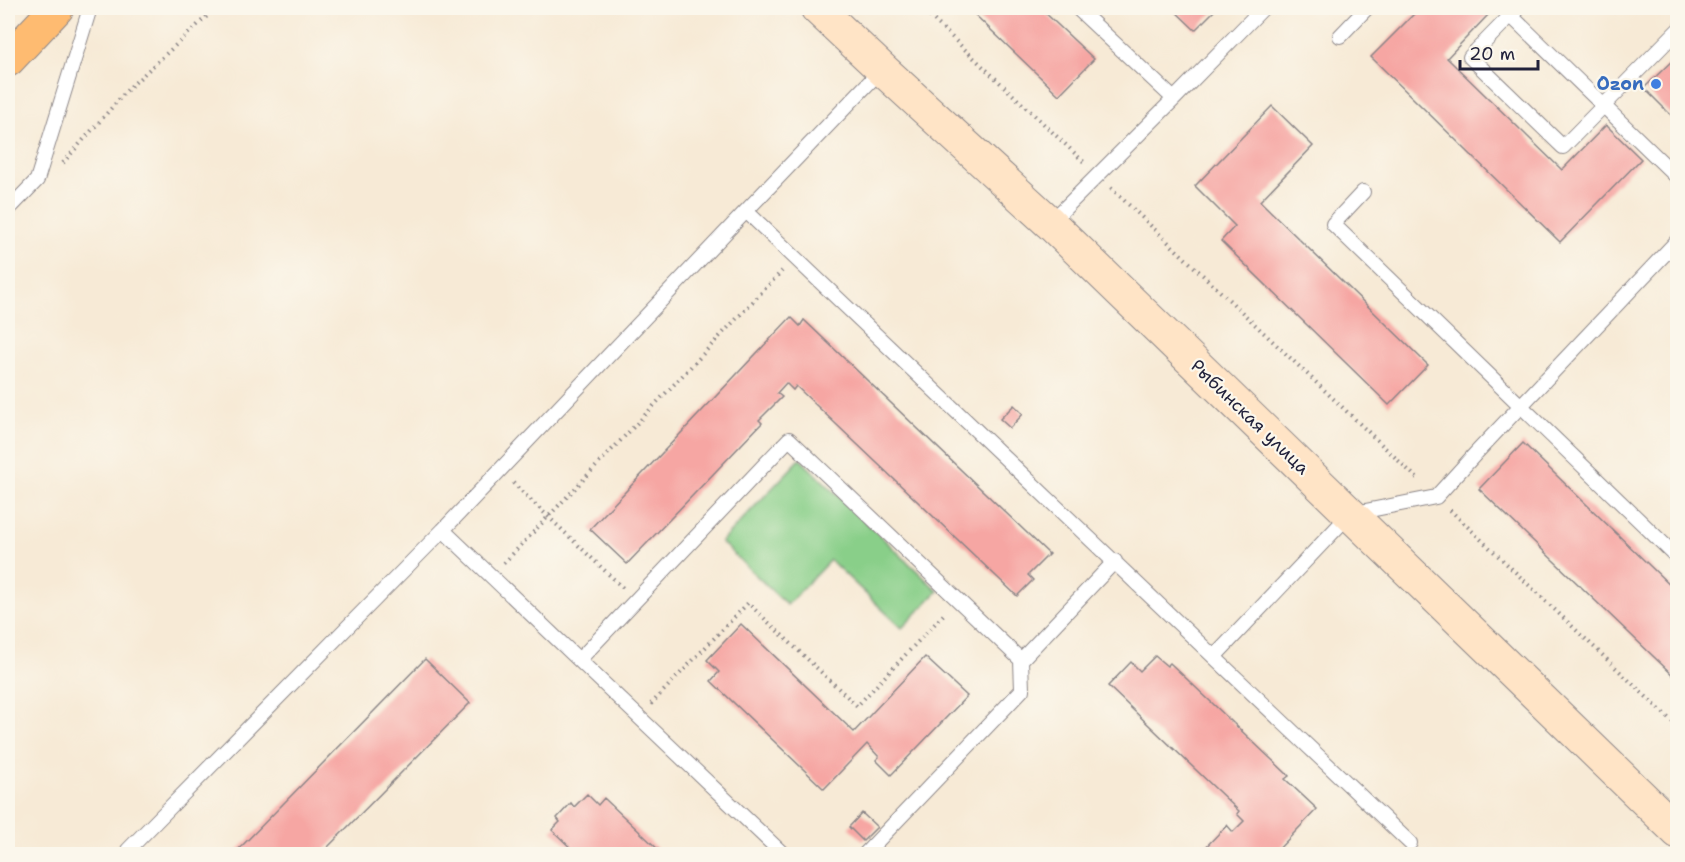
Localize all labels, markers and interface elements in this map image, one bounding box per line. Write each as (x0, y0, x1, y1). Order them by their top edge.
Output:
scale bar (1460, 33, 1538, 71)
text: 20 m (1469, 42, 1515, 66)
place label: Ozon (1597, 72, 1644, 96)
marker: Ozon (1649, 77, 1663, 91)
street label: Рыбинская улица (1186, 354, 1314, 480)

